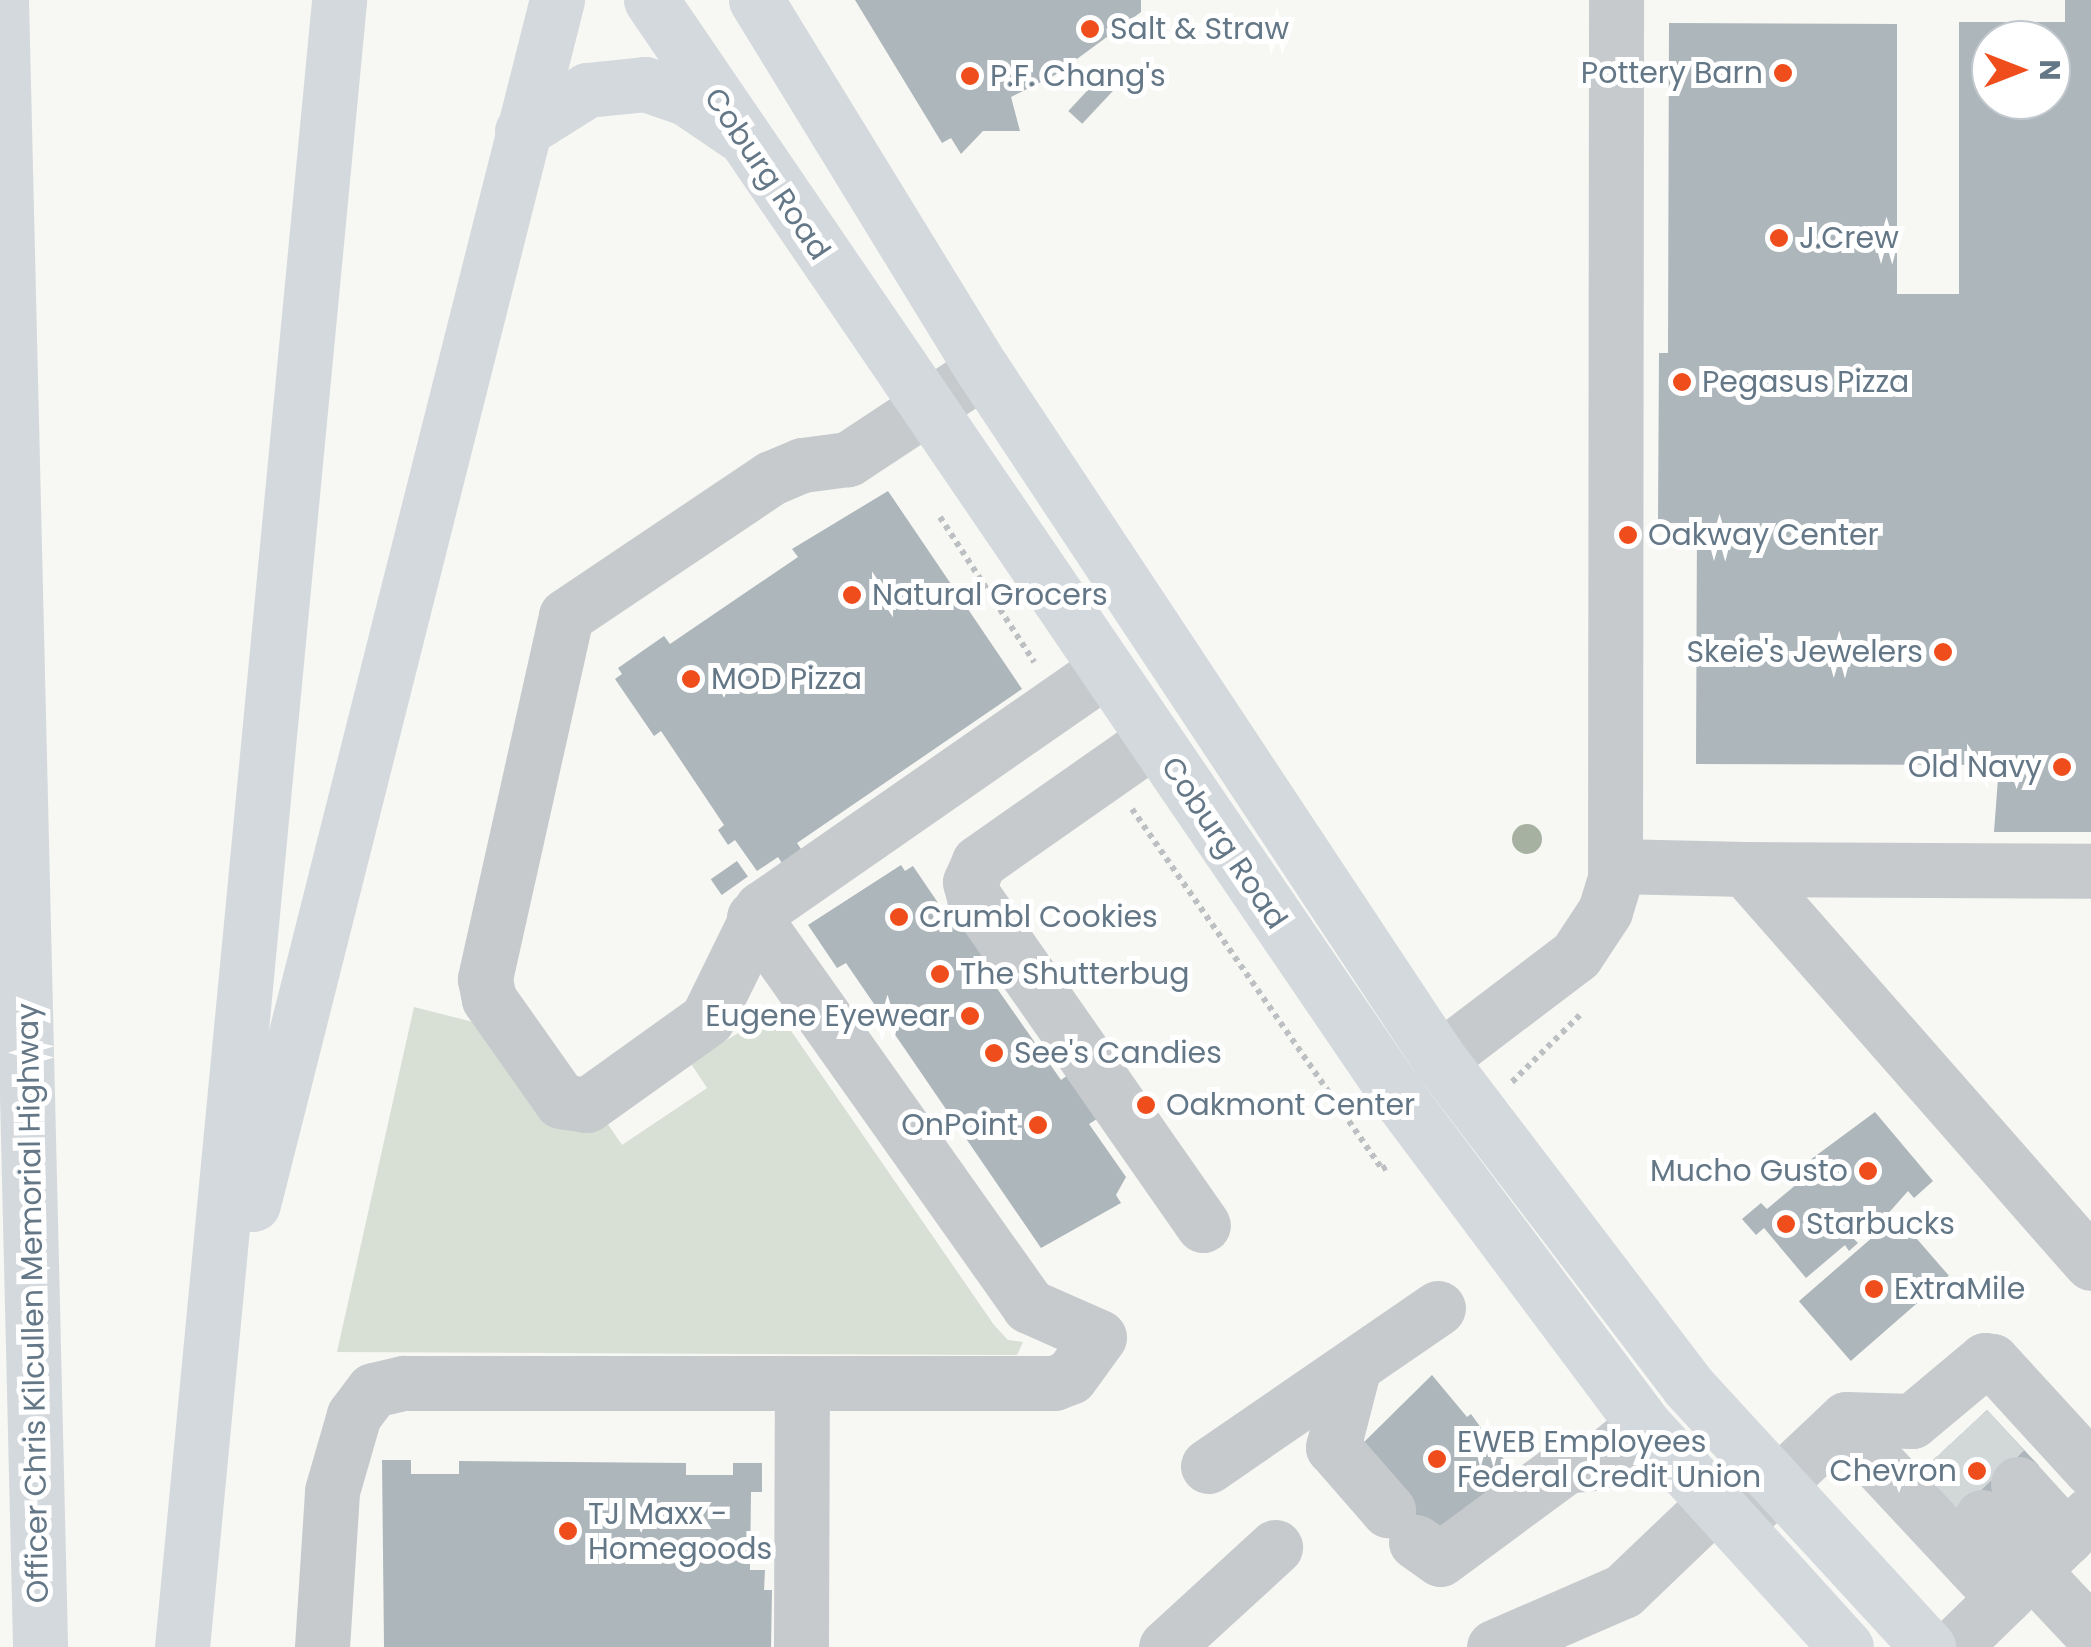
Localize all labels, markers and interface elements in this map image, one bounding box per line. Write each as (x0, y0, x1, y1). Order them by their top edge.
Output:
place label: Salt & Straw (1110, 11, 1289, 47)
marker: Salt & Straw (1079, 18, 1101, 40)
north arrow (1971, 20, 2071, 120)
place label: Pottery Barn (1581, 55, 1763, 91)
place label: P.F. Chang's (990, 58, 1166, 94)
text: N (2030, 59, 2069, 81)
marker: Pottery Barn (1772, 62, 1794, 84)
marker: P.F. Chang's (959, 65, 981, 87)
street label: Coburg Road (696, 81, 838, 267)
place label: J.Crew (1799, 220, 1899, 256)
marker: J.Crew (1768, 227, 1790, 249)
place label: Pegasus Pizza (1702, 364, 1909, 400)
marker: Pegasus Pizza (1671, 371, 1693, 393)
place label: Oakway Center (1648, 517, 1879, 553)
marker: Oakway Center (1617, 524, 1639, 546)
place label: Natural Grocers (872, 577, 1108, 613)
marker: Natural Grocers (841, 584, 863, 606)
place label: Skeie's Jewelers (1686, 634, 1923, 670)
marker: Skeie's Jewelers (1932, 641, 1954, 663)
place label: MOD Pizza (711, 661, 862, 697)
marker: MOD Pizza (680, 668, 702, 690)
place label: Old Navy (1908, 749, 2042, 785)
street label: Coburg Road (1153, 750, 1295, 936)
marker: Old Navy (2051, 756, 2073, 778)
place label: Crumbl Cookies (919, 899, 1158, 935)
marker: Crumbl Cookies (888, 906, 910, 928)
place label: The Shutterbug (960, 956, 1189, 992)
marker: The Shutterbug (929, 963, 951, 985)
place label: Eugene Eyewear (705, 998, 950, 1034)
street label: Officer Chris Kilcullen Memorial Highway (10, 1003, 56, 1603)
marker: Eugene Eyewear (959, 1005, 981, 1027)
place label: See's Candies (1014, 1035, 1222, 1071)
marker: See's Candies (983, 1042, 1005, 1064)
place label: Oakmont Center (1166, 1087, 1415, 1123)
marker: Oakmont Center (1135, 1094, 1157, 1116)
place label: OnPoint (901, 1107, 1018, 1143)
marker: OnPoint (1027, 1114, 1049, 1136)
place label: Mucho Gusto (1650, 1153, 1848, 1189)
marker: Mucho Gusto (1857, 1160, 1879, 1182)
place label: Starbucks (1806, 1206, 1955, 1242)
marker: Starbucks (1775, 1213, 1797, 1235)
place label: ExtraMile (1894, 1271, 2025, 1307)
marker: ExtraMile (1863, 1278, 1885, 1300)
place label: EWEB Employees Federal Credit Union (1457, 1424, 1761, 1494)
marker: EWEB Employees Federal Credit Union (1426, 1448, 1448, 1470)
place label: Chevron (1830, 1453, 1957, 1489)
marker: Chevron (1966, 1460, 1988, 1482)
place label: TJ Maxx - Homegoods (588, 1496, 772, 1566)
marker: TJ Maxx - Homegoods (557, 1520, 579, 1542)

